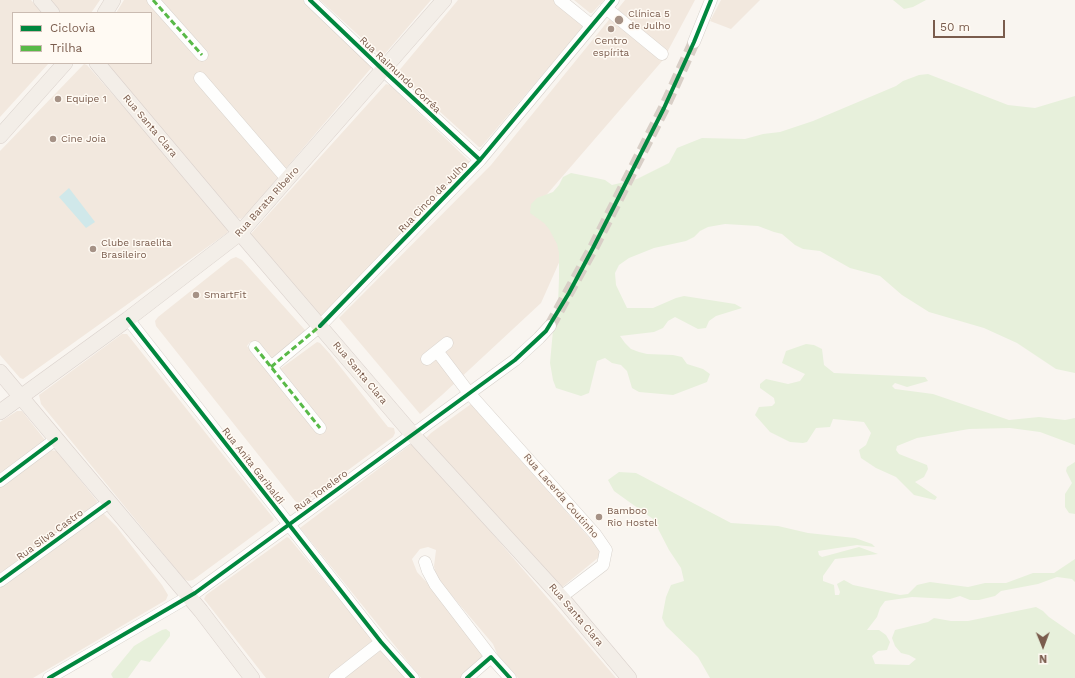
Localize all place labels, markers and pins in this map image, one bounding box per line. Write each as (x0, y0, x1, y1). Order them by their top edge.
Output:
place label: Clínica 5 de Julho (628, 8, 670, 32)
marker: Clínica 5 de Julho (613, 14, 625, 26)
marker: Centro espírita (606, 24, 616, 34)
place label: Centro espírita (593, 35, 629, 58)
place label: Equipe 1 (66, 93, 107, 105)
marker: Equipe 1 (53, 94, 63, 104)
place label: Cine Joia (61, 133, 106, 145)
marker: Cine Joia (48, 134, 58, 144)
place label: Clube Israelita Brasileiro (101, 237, 172, 260)
marker: Clube Israelita Brasileiro (88, 244, 98, 254)
place label: SmartFit (204, 289, 246, 301)
marker: SmartFit (191, 290, 201, 300)
place label: Bamboo Rio Hostel (607, 505, 657, 528)
marker: Bamboo Rio Hostel (594, 512, 604, 522)

